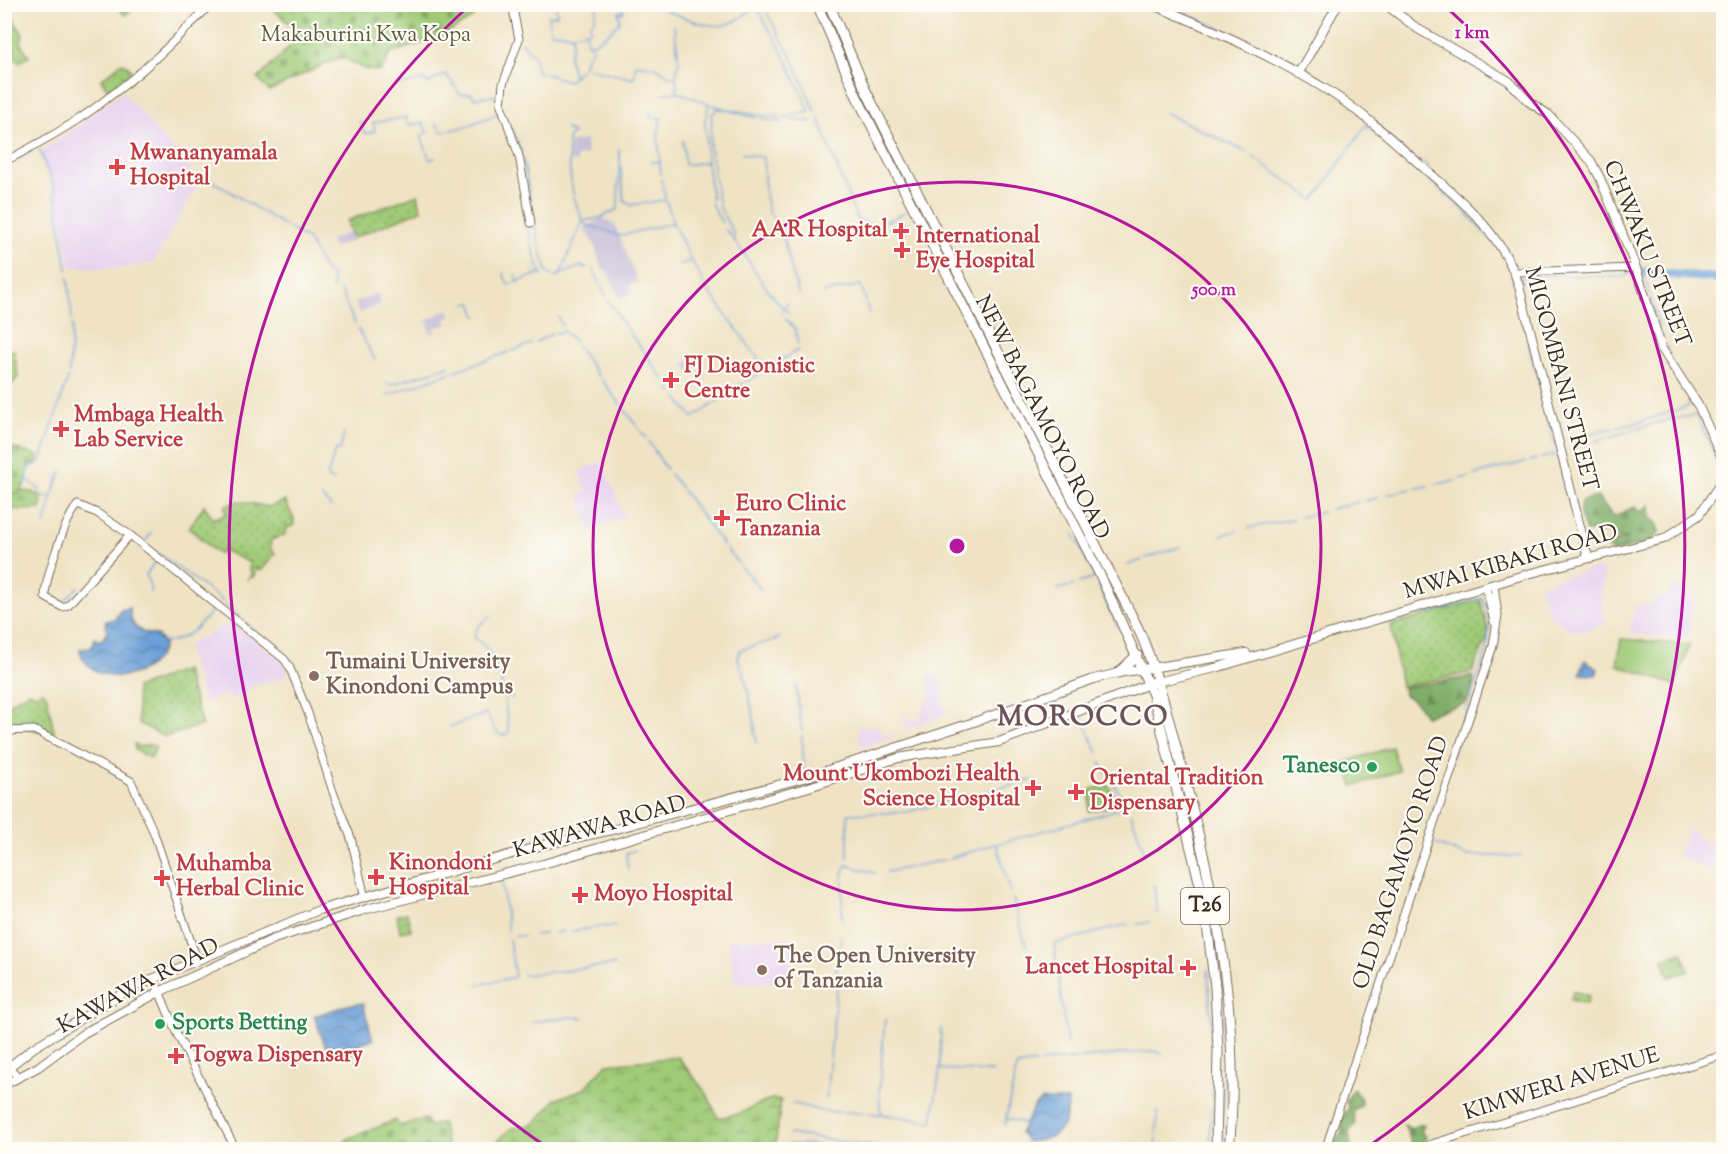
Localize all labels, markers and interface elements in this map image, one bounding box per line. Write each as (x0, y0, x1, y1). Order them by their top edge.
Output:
park label: Makaburini Kwa Kopa (261, 20, 471, 52)
text: 1 km (1455, 21, 1489, 47)
place label: Mwananyamala Hospital (130, 138, 279, 195)
street label: CHWAKU STREET (1594, 156, 1698, 353)
marker: Mwananyamala Hospital (108, 158, 126, 176)
place label: AAR Hospital (752, 215, 889, 247)
place label: International Eye Hospital (916, 221, 1041, 278)
marker: AAR Hospital (892, 222, 910, 240)
marker: International Eye Hospital (893, 241, 911, 259)
street label: MIGOMBANI STREET (1515, 263, 1605, 495)
text: 500 m (1190, 278, 1236, 304)
street label: NEW BAGAMOYO ROAD (965, 290, 1117, 546)
place label: FJ Diagonistic Centre (684, 351, 815, 408)
marker: FJ Diagonistic Centre (662, 371, 680, 389)
place label: Mmbaga Health Lab Service (74, 400, 224, 457)
marker: Mmbaga Health Lab Service (52, 420, 70, 438)
place label: Euro Clinic Tanzania (736, 489, 846, 546)
marker: Euro Clinic Tanzania (713, 509, 731, 527)
street label: MWAI KIBAKI ROAD (1400, 517, 1622, 609)
centre of rings (947, 536, 967, 556)
place label: Tumaini University Kinondoni Campus (326, 647, 513, 704)
marker: Tumaini University Kinondoni Campus (307, 669, 321, 683)
district label: MOROCCO (997, 698, 1169, 738)
street label: OLD BAGAMOYO ROAD (1346, 732, 1458, 994)
place label: Tanesco (1283, 751, 1360, 783)
place label: Mount Ukombozi Health Science Hospital (783, 759, 1021, 816)
marker: Tanesco (1365, 760, 1379, 774)
place label: Oriental Tradition Dispensary (1090, 763, 1264, 820)
marker: Mount Ukombozi Health Science Hospital (1024, 779, 1042, 797)
marker: Oriental Tradition Dispensary (1067, 783, 1085, 801)
street label: KAWAWA ROAD (510, 788, 690, 868)
place label: Kinondoni Hospital (389, 848, 493, 905)
place label: Muhamba Herbal Clinic (176, 849, 304, 906)
marker: Kinondoni Hospital (367, 868, 385, 886)
marker: Muhamba Herbal Clinic (153, 869, 171, 887)
place label: Moyo Hospital (594, 879, 734, 911)
marker: Moyo Hospital (571, 886, 589, 904)
road number: T26 (1181, 888, 1229, 924)
street label: KAWAWA ROAD (53, 931, 225, 1043)
place label: The Open University of Tanzania (774, 941, 976, 998)
place label: Lancet Hospital (1025, 952, 1175, 984)
marker: Lancet Hospital (1179, 959, 1197, 977)
marker: The Open University of Tanzania (755, 963, 769, 977)
place label: Sports Betting (172, 1008, 308, 1040)
marker: Sports Betting (153, 1017, 167, 1031)
place label: Togwa Dispensary (190, 1040, 363, 1072)
street label: KIMWERI AVENUE (1460, 1040, 1664, 1130)
marker: Togwa Dispensary (167, 1047, 185, 1065)

